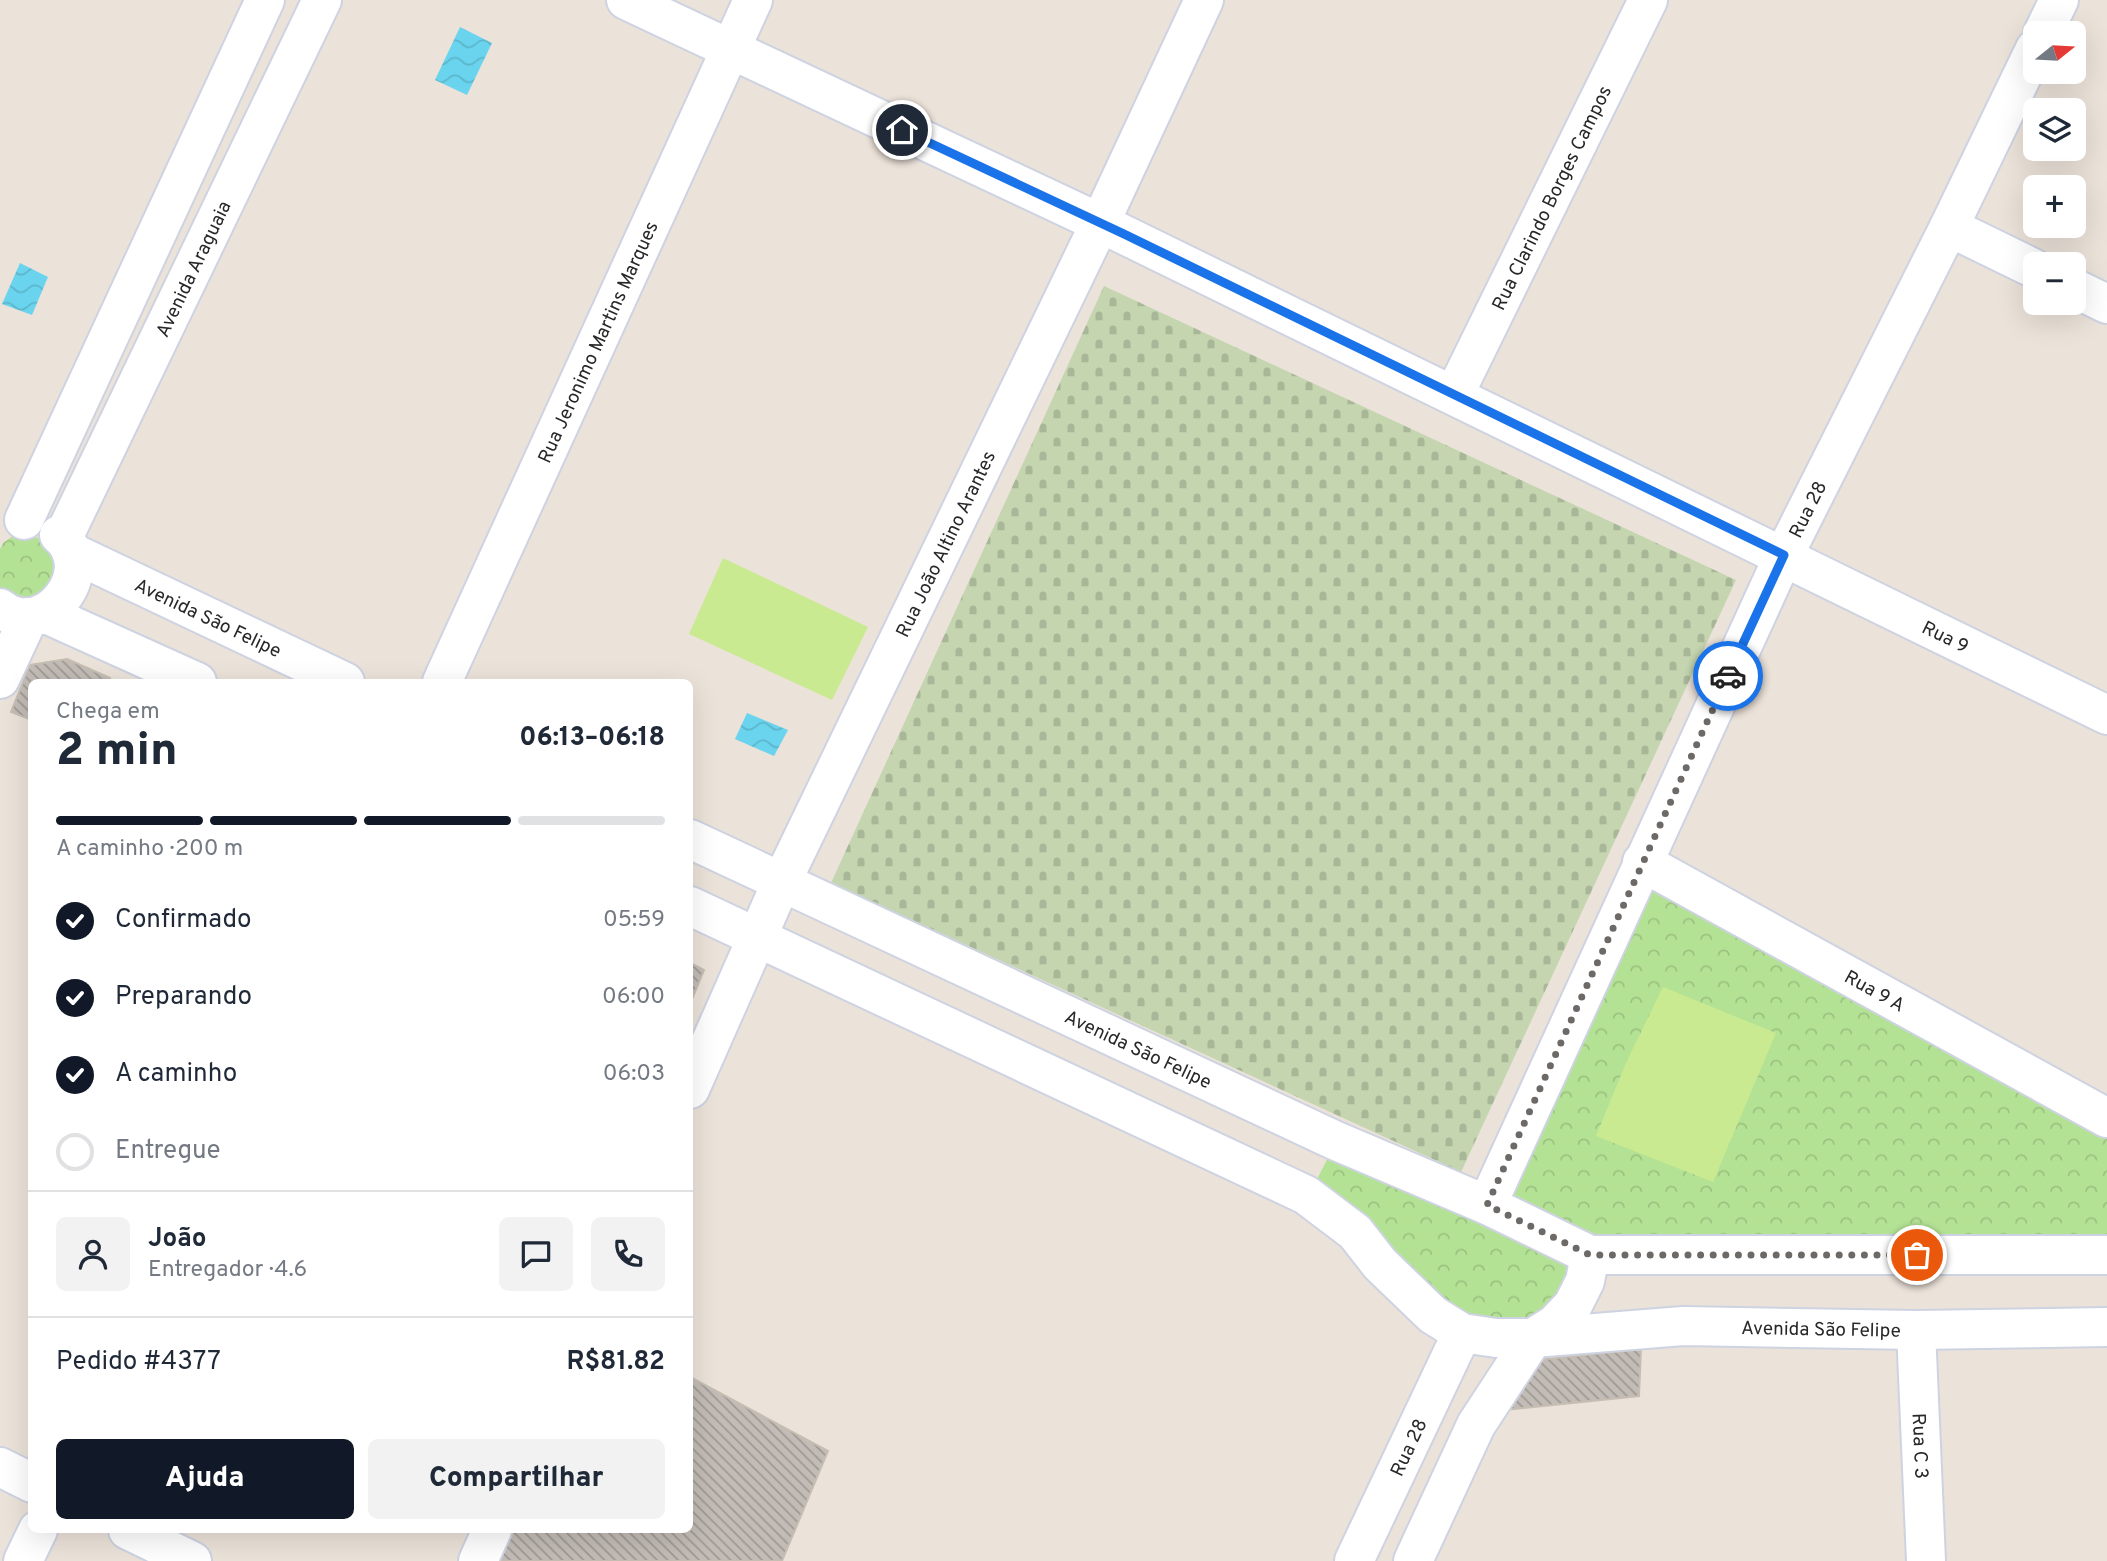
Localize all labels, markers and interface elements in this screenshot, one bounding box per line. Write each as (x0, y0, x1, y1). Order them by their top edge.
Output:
north arrow (2023, 21, 2086, 84)
map controls (2023, 21, 2086, 315)
street label: Rua Clarindo Borges Campos (1487, 82, 1618, 315)
button: layers (2023, 98, 2086, 161)
pin (872, 100, 932, 160)
icon: home (883, 111, 921, 149)
button: + (2023, 175, 2086, 238)
street label: Avenida Araguaia (151, 197, 238, 342)
street label: Rua Jeronimo Martins Marques (533, 218, 665, 467)
button: − (2023, 252, 2086, 315)
street label: Rua João Altino Arantes (892, 447, 1002, 642)
street label: Rua 28 (1784, 477, 1833, 543)
street label: Avenida São Felipe (130, 574, 285, 664)
street label: Rua 9 (1917, 616, 1972, 659)
courier (1693, 641, 1763, 711)
icon: car (1709, 657, 1747, 695)
text: Chega em (56, 698, 160, 727)
text: 06:13–06:18 (519, 722, 665, 755)
text: 2 min (56, 723, 178, 782)
text: A caminho · 200 m (56, 835, 243, 864)
icon: check (56, 902, 94, 940)
text: Confirmado (115, 904, 252, 937)
text: 05:59 (603, 906, 665, 935)
street label: Rua 9 A (1840, 966, 1909, 1018)
icon: check (56, 979, 94, 1017)
text: Preparando (115, 981, 252, 1014)
text: 06:00 (602, 983, 665, 1012)
street label: Avenida São Felipe (1060, 1006, 1215, 1095)
icon: check (56, 1056, 94, 1094)
text: A caminho (115, 1058, 237, 1091)
text: 06:03 (603, 1060, 665, 1089)
text: Entregue (115, 1135, 221, 1168)
button: person (56, 1217, 130, 1291)
button: chat (499, 1217, 573, 1291)
button: phone (591, 1217, 665, 1291)
text: João (148, 1223, 206, 1256)
pin (1887, 1225, 1947, 1285)
icon: bag (1898, 1236, 1936, 1274)
text: Entregador · 4.6 (148, 1256, 307, 1285)
street label: Avenida São Felipe (1741, 1317, 1901, 1344)
text: Pedido #4377 (56, 1346, 221, 1379)
text: R$81.82 (567, 1346, 665, 1379)
street label: Rua C 3 (1906, 1413, 1932, 1479)
street label: Rua 28 (1386, 1415, 1434, 1481)
button: Ajuda (56, 1439, 354, 1519)
button: Compartilhar (368, 1439, 665, 1519)

